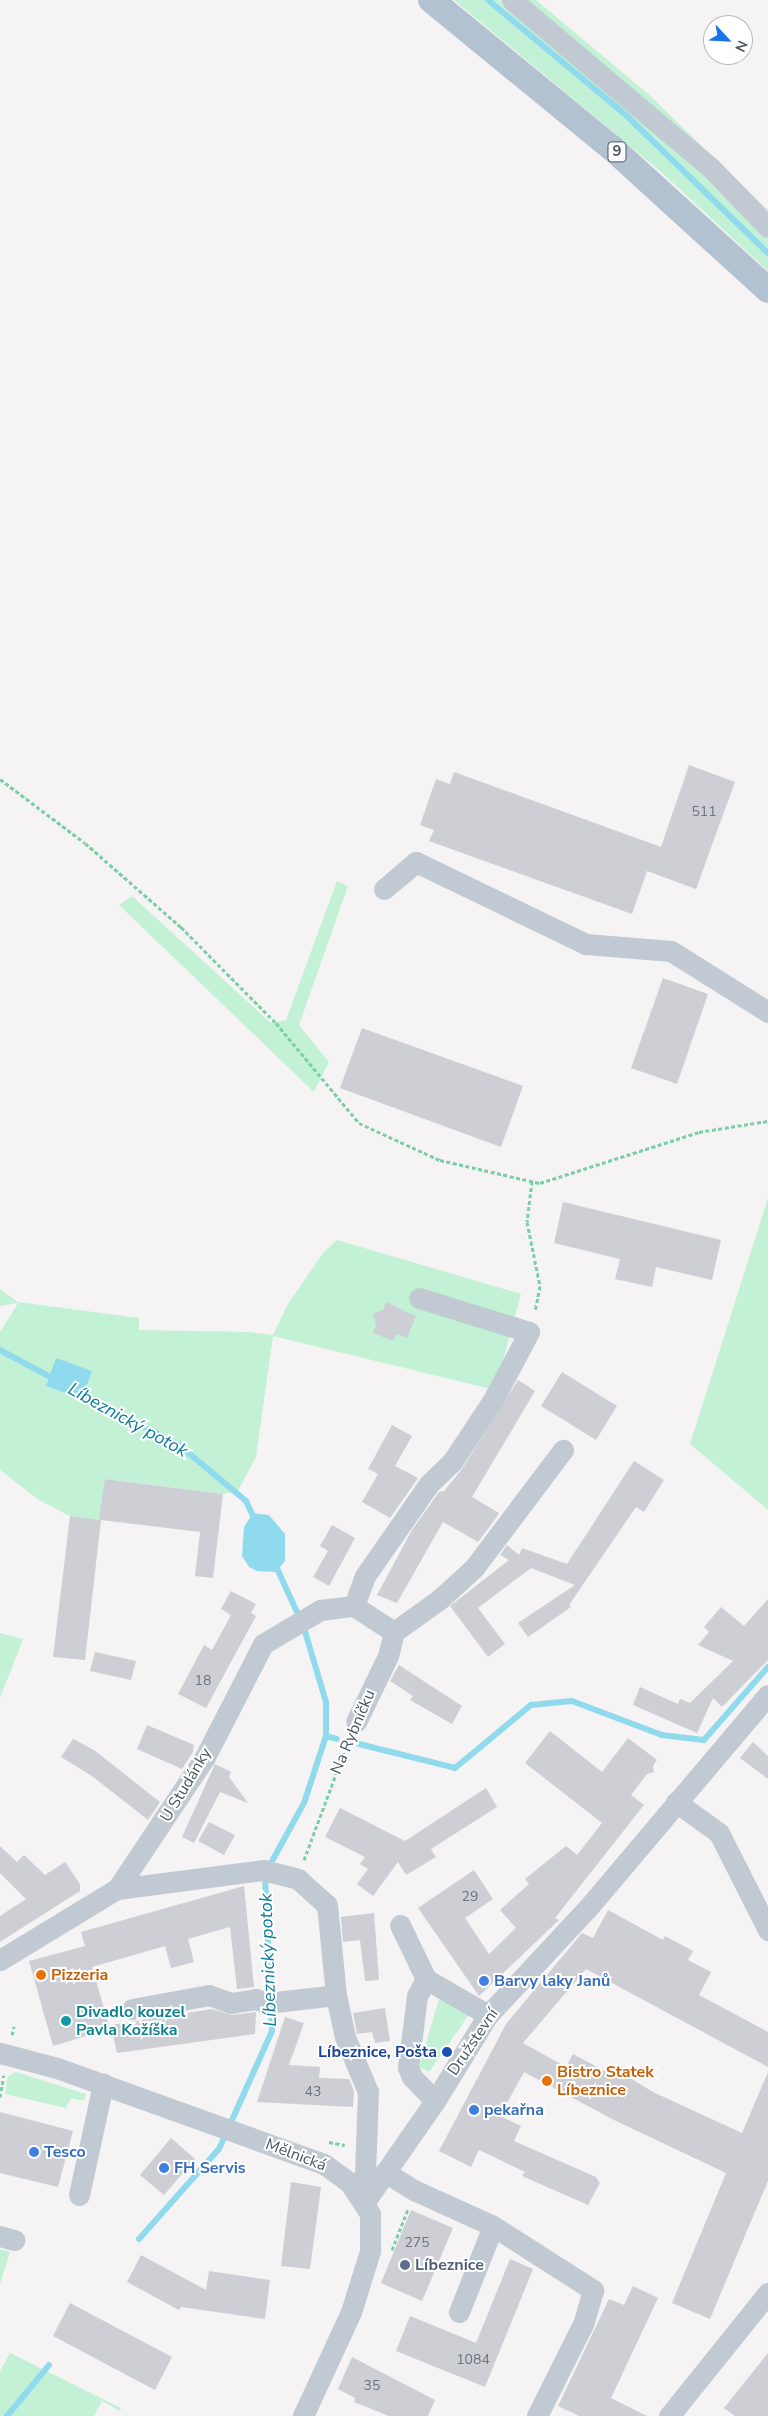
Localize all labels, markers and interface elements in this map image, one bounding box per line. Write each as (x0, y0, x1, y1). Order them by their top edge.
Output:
north arrow (703, 15, 753, 65)
text: N (730, 37, 752, 55)
road number: 9 (607, 140, 627, 164)
house number: 511 (691, 804, 717, 820)
water label: Líbeznický potok (64, 1378, 192, 1462)
house number: 18 (195, 1673, 211, 1689)
street label: Na Rybníčku (327, 1687, 379, 1777)
street label: U Studánky (156, 1744, 216, 1826)
house number: 29 (462, 1889, 478, 1905)
water label: Líbeznický potok (255, 1893, 281, 2027)
place label: Pizzeria (51, 1965, 108, 1985)
marker: Pizzeria (35, 1969, 47, 1981)
place label: Barvy laky Janů (494, 1971, 610, 1991)
marker: Barvy laky Janů (478, 1975, 490, 1987)
place label: Divadlo kouzel Pavla Kožíška (76, 2002, 186, 2040)
street label: Družstevní (444, 2005, 502, 2079)
marker: Divadlo kouzel Pavla Kožíška (60, 2015, 72, 2027)
place label: Líbeznice, Pošta (318, 2042, 437, 2062)
marker: Líbeznice, Pošta (441, 2046, 453, 2058)
place label: Bistro Statek Líbeznice (557, 2062, 654, 2100)
marker: Bistro Statek Líbeznice (541, 2075, 553, 2087)
house number: 43 (305, 2084, 321, 2100)
place label: pekařna (484, 2100, 544, 2120)
marker: pekařna (468, 2104, 480, 2116)
street label: Mělnická (263, 2135, 329, 2175)
place label: Tesco (44, 2142, 86, 2162)
marker: Tesco (28, 2146, 40, 2158)
place label: FH Servis (174, 2158, 246, 2178)
marker: FH Servis (158, 2162, 170, 2174)
house number: 275 (404, 2235, 430, 2251)
place label: Líbeznice (415, 2255, 484, 2275)
marker: Líbeznice (399, 2259, 411, 2271)
house number: 1084 (456, 2352, 490, 2368)
house number: 35 (364, 2378, 380, 2394)

